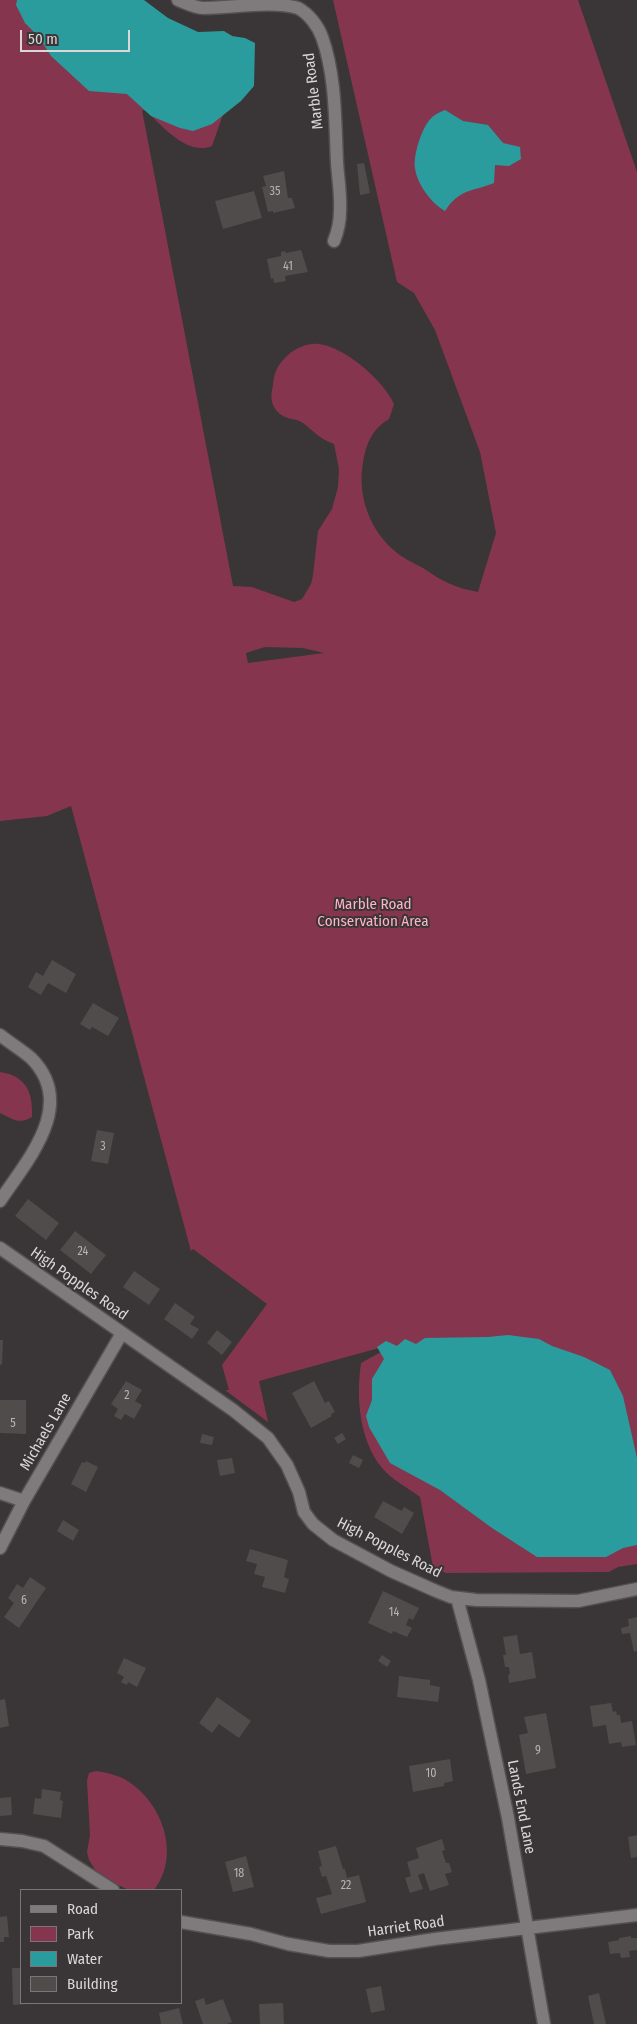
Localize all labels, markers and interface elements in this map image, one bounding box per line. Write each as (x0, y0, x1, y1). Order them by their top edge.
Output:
scale bar (22, 20, 132, 52)
text: 50 m (28, 30, 58, 48)
street label: Marble Road (300, 52, 328, 130)
house number: 35 (270, 185, 280, 199)
house number: 41 (283, 260, 293, 274)
park label: Marble Road Conservation Area (317, 896, 429, 931)
house number: 3 (100, 1140, 106, 1154)
street label: High Popples Road (27, 1244, 131, 1324)
house number: 24 (78, 1245, 88, 1259)
house number: 2 (124, 1389, 130, 1403)
street label: Michaels Lane (17, 1390, 75, 1474)
house number: 5 (10, 1417, 16, 1431)
street label: High Popples Road (334, 1514, 444, 1582)
house number: 6 (21, 1594, 27, 1608)
house number: 14 (389, 1606, 399, 1620)
house number: 9 (535, 1744, 541, 1758)
street label: Lands End Lane (503, 1758, 539, 1856)
house number: 10 (426, 1767, 436, 1781)
house number: 18 (234, 1867, 244, 1881)
house number: 22 (341, 1879, 351, 1893)
legend (20, 1889, 182, 2004)
text: Road (67, 1900, 98, 1918)
street label: Harriet Road (366, 1913, 446, 1941)
text: Park (67, 1925, 94, 1943)
text: Water (67, 1950, 102, 1968)
text: Building (67, 1975, 118, 1993)

